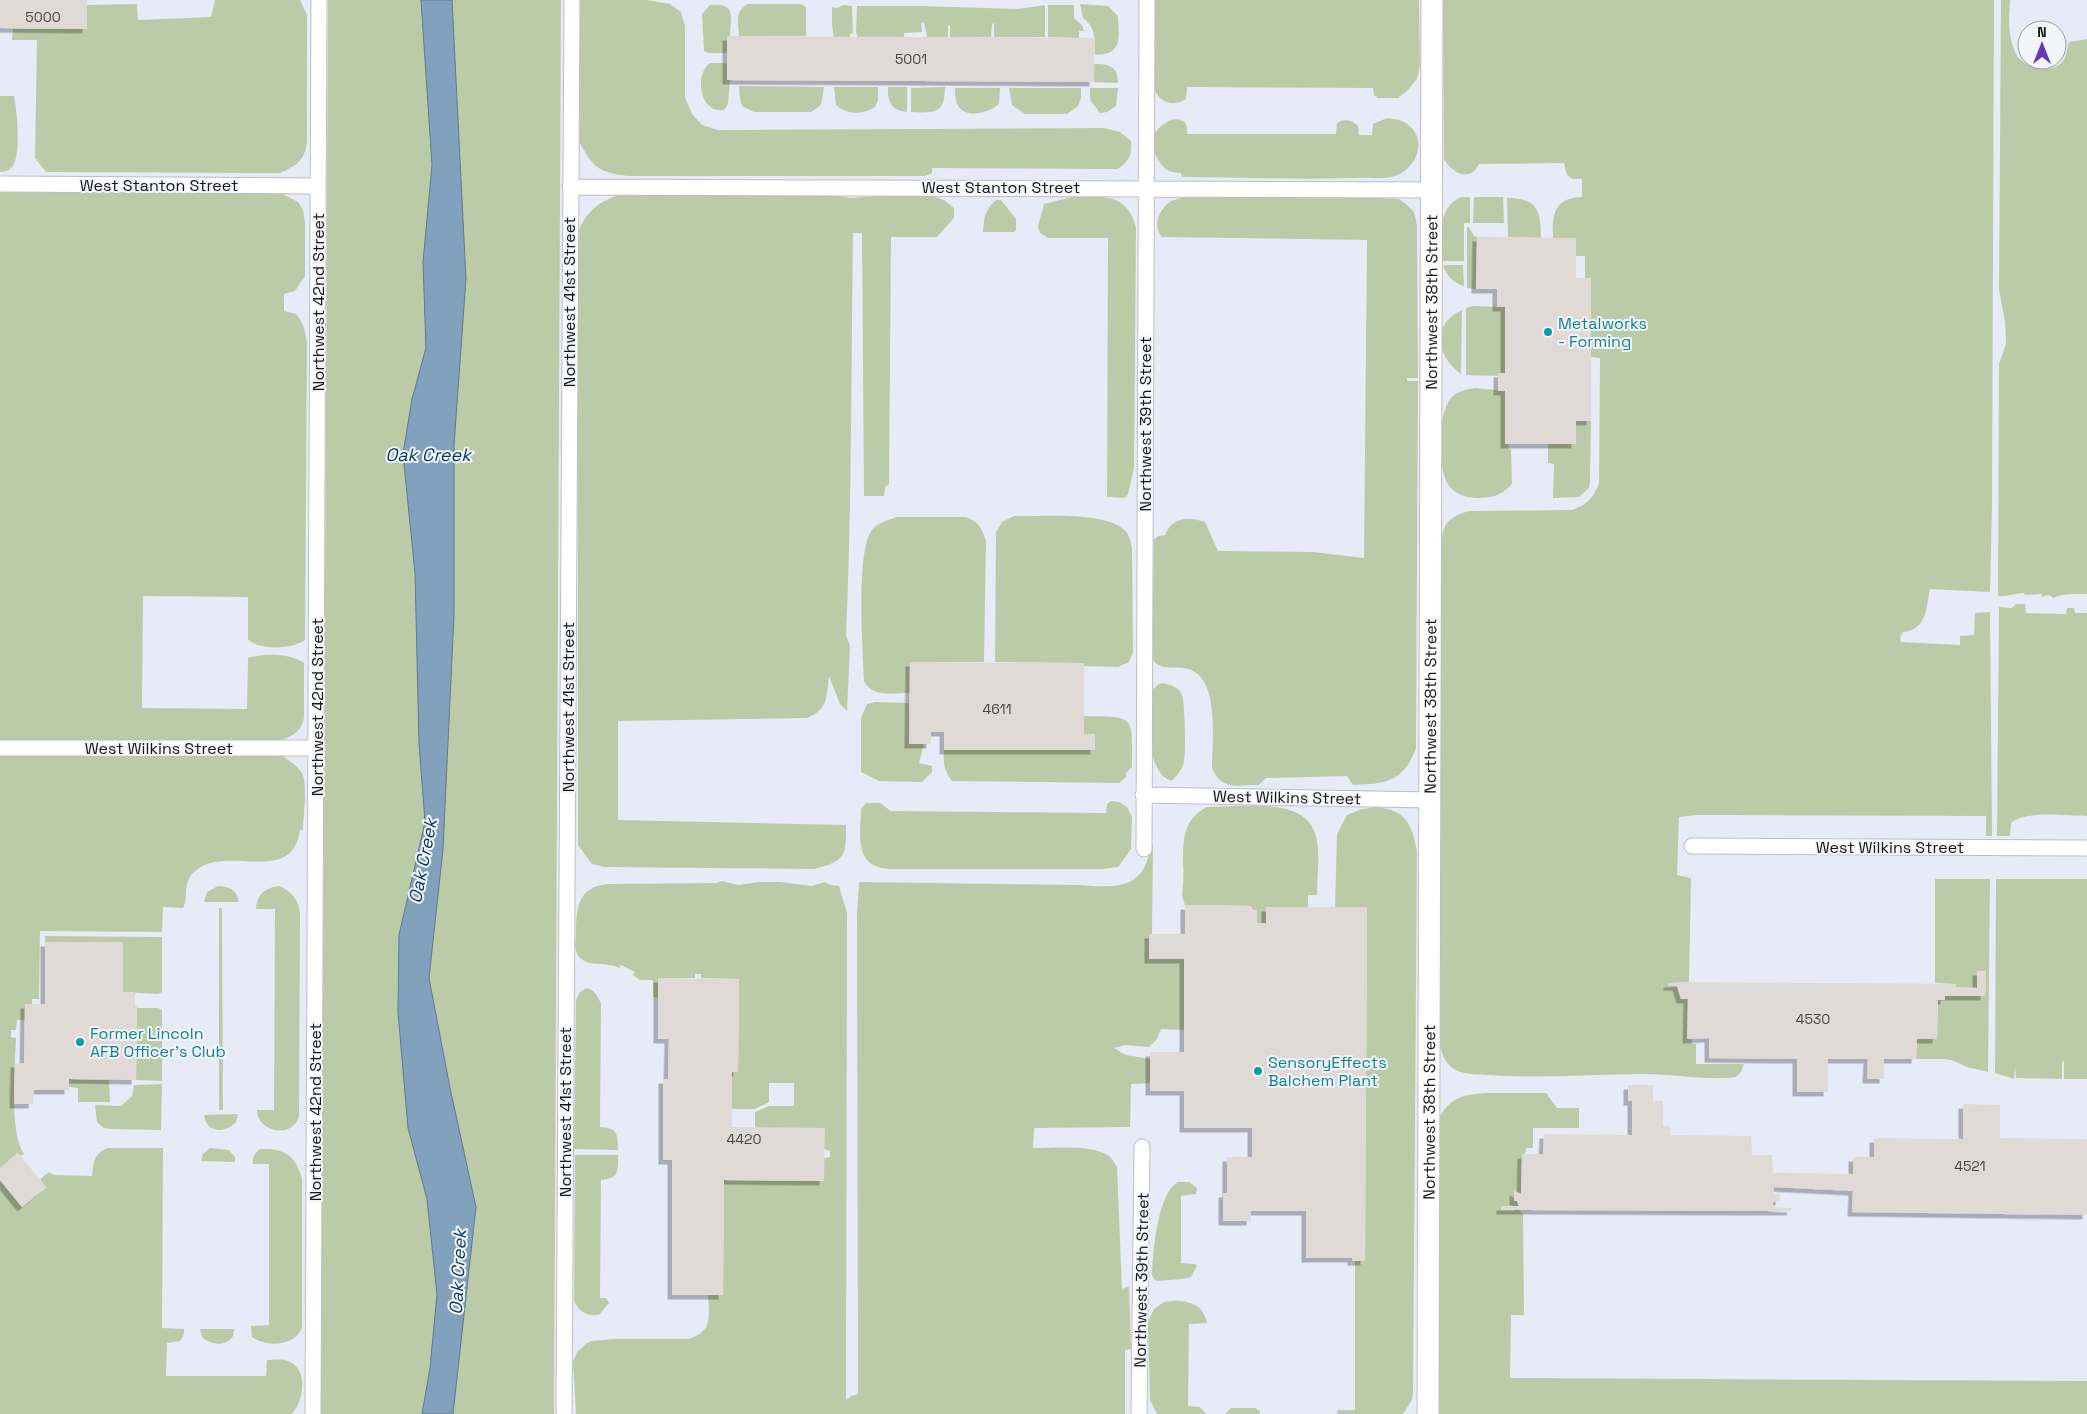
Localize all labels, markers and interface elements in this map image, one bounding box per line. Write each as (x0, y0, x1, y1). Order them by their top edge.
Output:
house number: 5000 (25, 8, 61, 26)
north arrow (2017, 20, 2067, 70)
text: N (2037, 23, 2047, 41)
house number: 5001 (895, 50, 927, 68)
street label: West Stanton Street (80, 175, 238, 196)
street label: West Stanton Street (922, 177, 1080, 198)
street label: Northwest 42nd Street (308, 213, 329, 391)
street label: Northwest 38th Street (1421, 214, 1442, 390)
street label: Northwest 41st Street (559, 217, 580, 387)
place label: Metalworks - Forming (1558, 313, 1647, 352)
marker: Metalworks - Forming (1542, 326, 1554, 338)
street label: Northwest 39th Street (1135, 336, 1156, 512)
water label: Oak Creek (385, 443, 473, 466)
street label: Northwest 42nd Street (307, 618, 328, 796)
street label: Northwest 38th Street (1420, 618, 1441, 794)
street label: Northwest 41st Street (558, 622, 579, 792)
house number: 4611 (983, 700, 1012, 718)
street label: West Wilkins Street (85, 738, 233, 759)
street label: West Wilkins Street (1213, 786, 1361, 809)
water label: Oak Creek (403, 814, 442, 905)
street label: West Wilkins Street (1816, 837, 1964, 858)
house number: 4530 (1796, 1010, 1830, 1028)
place label: Former Lincoln AFB Officer's Club (90, 1023, 226, 1062)
street label: Northwest 42nd Street (305, 1023, 326, 1201)
street label: Northwest 38th Street (1419, 1024, 1440, 1200)
street label: Northwest 41st Street (555, 1027, 576, 1197)
marker: Former Lincoln AFB Officer's Club (74, 1036, 86, 1048)
place label: SensoryEffects Balchem Plant (1268, 1052, 1387, 1091)
marker: SensoryEffects Balchem Plant (1252, 1065, 1264, 1077)
house number: 4420 (727, 1130, 761, 1148)
house number: 4521 (1954, 1157, 1986, 1175)
street label: Northwest 39th Street (1129, 1192, 1154, 1368)
water label: Oak Creek (444, 1226, 471, 1315)

